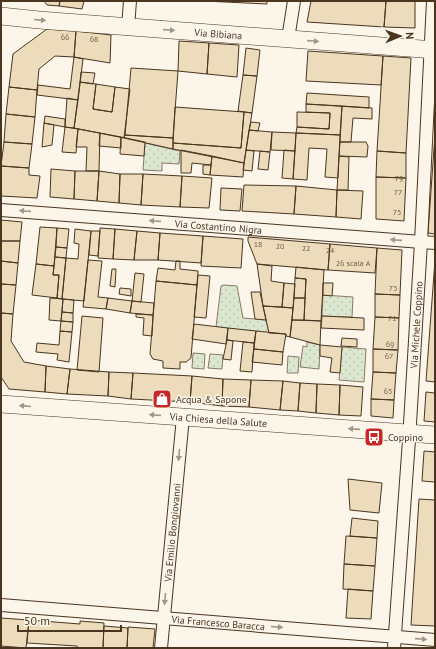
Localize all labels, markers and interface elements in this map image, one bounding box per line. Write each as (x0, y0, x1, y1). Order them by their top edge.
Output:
north arrow (380, 16, 420, 56)
one-way arrow (34, 17, 46, 24)
street label: Via Bibiana (193, 25, 243, 42)
one-way arrow (163, 27, 175, 33)
house number: 66 (61, 32, 69, 42)
text: N (403, 32, 417, 40)
house number: 68 (90, 34, 98, 44)
one-way arrow (307, 37, 319, 44)
house number: 79 (395, 173, 403, 183)
house number: 77 (394, 187, 402, 197)
house number: 75 (393, 207, 401, 217)
one-way arrow (19, 208, 31, 215)
street label: Via Costantino Nigra (173, 217, 263, 236)
one-way arrow (149, 218, 161, 225)
one-way arrow (390, 237, 402, 244)
house number: 18 (254, 239, 262, 249)
house number: 20 (276, 241, 285, 251)
house number: 22 (302, 243, 310, 253)
house number: 24 (326, 245, 335, 255)
house number: 26 scala A (336, 258, 371, 268)
street label: Via Michele Coppino (407, 281, 425, 370)
house number: 73 (389, 283, 397, 293)
house number: 71 (388, 313, 396, 323)
house number: 69 (386, 339, 394, 349)
house number: 67 (385, 351, 393, 361)
house number: 65 (384, 386, 392, 396)
shop icon: Acqua & Sapone (151, 388, 173, 410)
place label: Acqua & Sapone (176, 393, 247, 406)
one-way arrow (19, 403, 31, 410)
street label: Via Chiesa della Salute (168, 409, 268, 429)
one-way arrow (149, 411, 161, 418)
one-way arrow (348, 425, 360, 432)
bus stop icon: Coppino (363, 426, 385, 448)
place label: Coppino (388, 431, 423, 444)
one-way arrow (175, 449, 182, 461)
street label: Via Emilio Bongiovanni (161, 482, 183, 584)
one-way arrow (162, 593, 168, 605)
scale bar (18, 607, 121, 633)
street label: Via Francesco Baracca (170, 612, 266, 633)
text: 50 m (24, 613, 50, 628)
one-way arrow (271, 624, 283, 631)
one-way arrow (415, 635, 427, 642)

